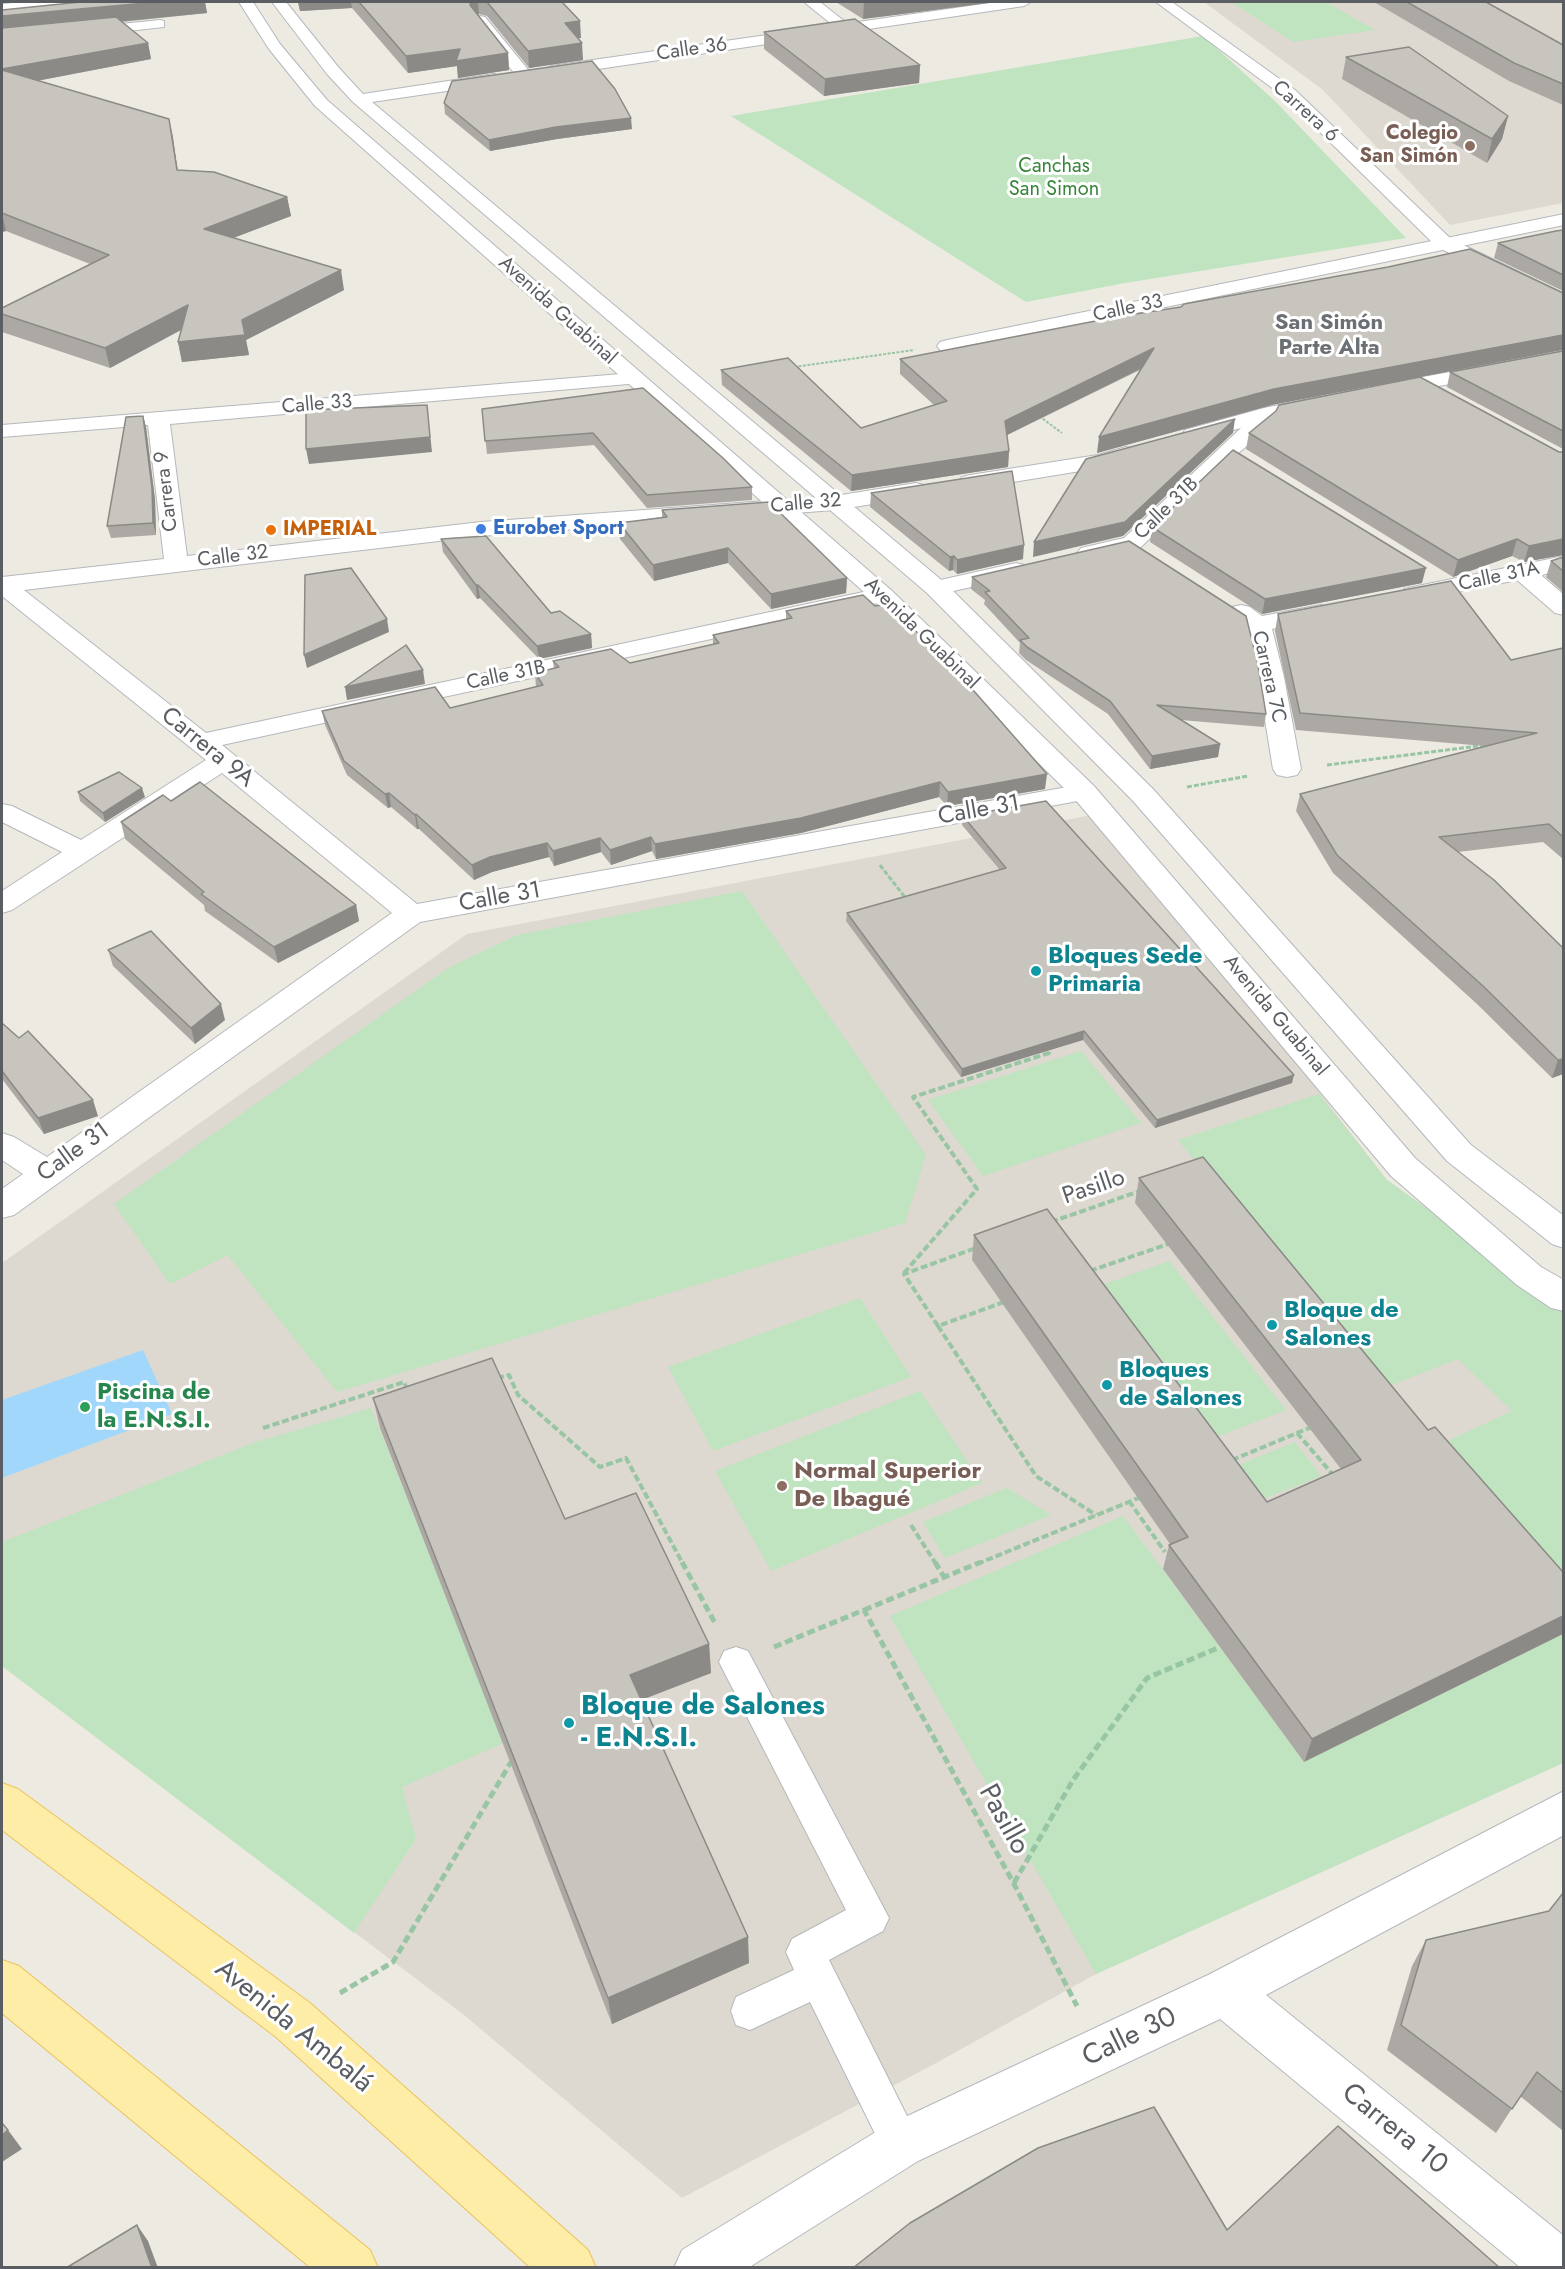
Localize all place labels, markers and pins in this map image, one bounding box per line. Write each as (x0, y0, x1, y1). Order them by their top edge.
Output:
place label: Colegio San Simón (1360, 122, 1458, 169)
marker: Colegio San Simón (1463, 139, 1477, 153)
place label: Eurobet Sport (493, 517, 624, 541)
place label: IMPERIAL (283, 518, 376, 542)
marker: Eurobet Sport (474, 522, 488, 536)
marker: IMPERIAL (264, 523, 278, 537)
place label: Bloques Sede Primaria (1048, 943, 1202, 999)
marker: Bloques Sede Primaria (1029, 964, 1043, 978)
place label: Bloque de Salones (1284, 1297, 1399, 1353)
marker: Bloque de Salones (1265, 1318, 1279, 1332)
place label: Bloques de Salones (1119, 1357, 1242, 1413)
marker: Bloques de Salones (1100, 1378, 1114, 1392)
place label: Piscina de la E.N.S.I. (97, 1379, 211, 1435)
marker: Piscina de la E.N.S.I. (78, 1400, 92, 1414)
place label: Normal Superior De Ibagué (794, 1458, 981, 1514)
marker: Normal Superior De Ibagué (775, 1479, 789, 1493)
place label: Bloque de Salones - E.N.S.I. (581, 1690, 825, 1756)
marker: Bloque de Salones - E.N.S.I. (562, 1716, 576, 1730)

